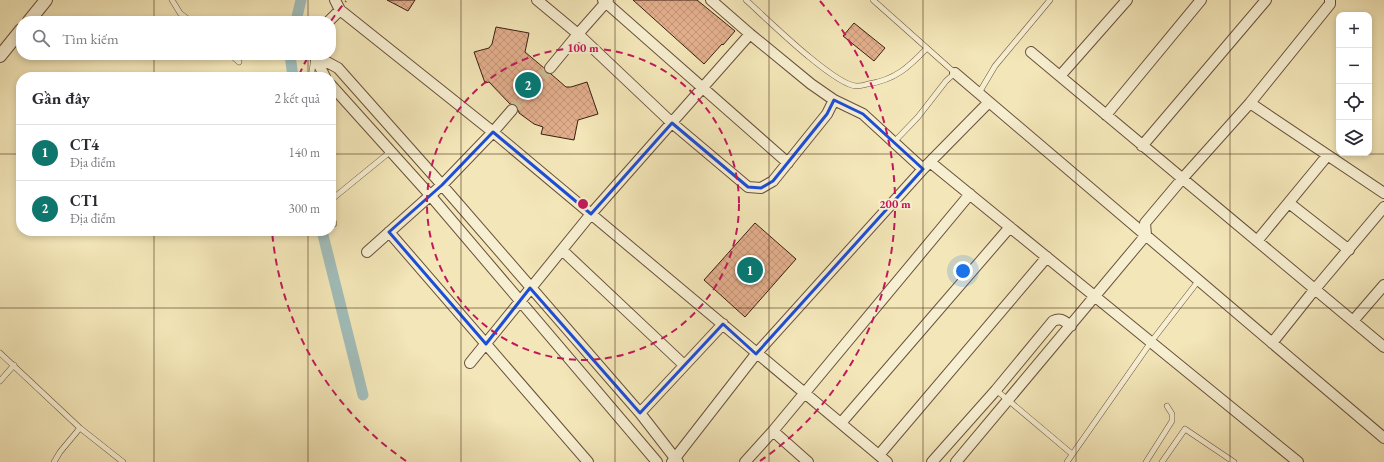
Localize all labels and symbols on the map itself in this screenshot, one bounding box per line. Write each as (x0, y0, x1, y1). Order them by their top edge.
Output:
text: 100 m (567, 40, 599, 56)
pin: 2 (515, 70, 541, 100)
text: 200 m (879, 196, 911, 212)
centre of rings (576, 197, 590, 211)
pin: 1 (737, 255, 763, 285)
your location (953, 261, 973, 281)

